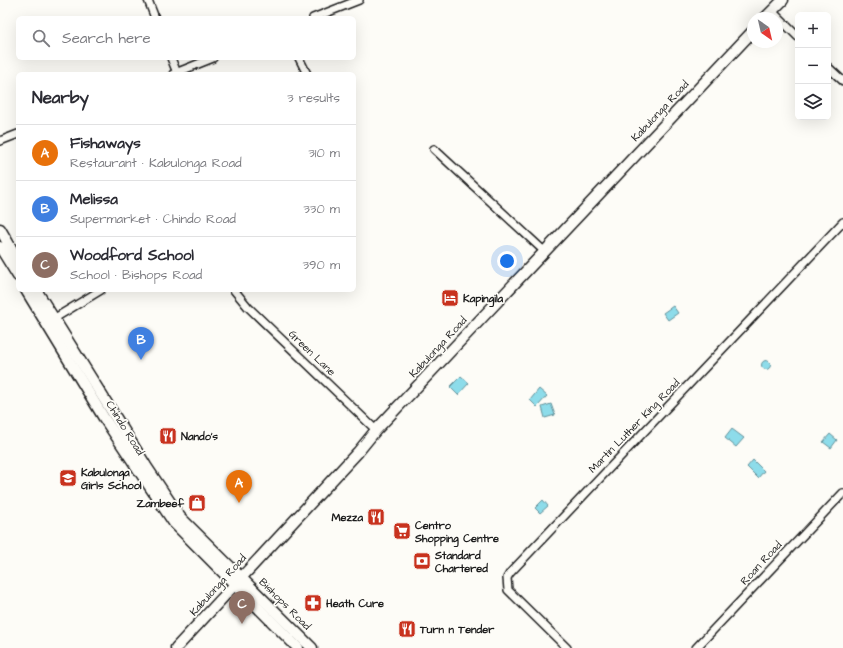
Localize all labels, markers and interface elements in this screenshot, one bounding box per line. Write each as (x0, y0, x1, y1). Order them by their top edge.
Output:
north arrow (747, 12, 783, 48)
map controls (795, 12, 831, 120)
button: + (795, 12, 831, 48)
search box (16, 16, 356, 60)
icon: search (30, 27, 52, 49)
text: Search here (62, 28, 151, 49)
button: − (795, 48, 831, 84)
street label: Kabulonga Road (628, 77, 693, 145)
button: layers (795, 84, 831, 120)
text: Nearby (32, 86, 89, 110)
text: 3 results (287, 89, 340, 107)
text: Fishaways (70, 133, 141, 154)
text: A (41, 144, 49, 162)
text: 310 m (308, 144, 340, 162)
text: Restaurant · Kabulonga Road (70, 154, 242, 172)
text: Melissa (70, 189, 118, 210)
text: B (40, 200, 50, 218)
text: 330 m (303, 200, 340, 218)
text: Supermarket · Chindo Road (70, 210, 236, 228)
text: Woodford School (70, 245, 194, 266)
your location (497, 251, 517, 271)
text: C (40, 256, 50, 274)
text: 390 m (302, 256, 340, 274)
text: School · Bishops Road (70, 266, 202, 284)
hotel icon: Kapingila (440, 288, 460, 308)
place label: Kapingila (463, 291, 504, 308)
street label: Kabulonga Road (406, 313, 471, 381)
pin: B (128, 327, 154, 360)
street label: Green Lane (285, 327, 339, 379)
street label: Martin Luther King Road (585, 375, 684, 477)
street label: Chindo Road (102, 398, 148, 459)
restaurant icon: Nando's (158, 426, 178, 446)
place label: Nando's (181, 429, 219, 444)
place label: Kabulonga Girls School (81, 465, 142, 493)
school or university icon: Kabulonga Girls School (58, 468, 78, 488)
pin: A (226, 470, 252, 503)
shop icon: Zambeef (187, 493, 207, 513)
place label: Zambeef (137, 496, 184, 511)
restaurant icon: Mezza (366, 507, 386, 527)
place label: Mezza (331, 510, 363, 525)
place label: Centro Shopping Centre (414, 518, 499, 548)
supermarket icon: Centro Shopping Centre (392, 521, 412, 541)
street label: Roan Road (737, 538, 785, 588)
place label: Standard Chartered (434, 548, 488, 576)
street label: Kabulonga Road (186, 551, 251, 620)
bank icon: Standard Chartered (412, 551, 432, 571)
street label: Bishops Road (256, 575, 315, 634)
pin: C (229, 591, 255, 624)
pharmacy icon: Heath Cure (303, 593, 323, 613)
place label: Heath Cure (325, 596, 384, 611)
restaurant icon: Turn n Tender (397, 619, 417, 639)
place label: Turn n Tender (419, 622, 495, 637)

